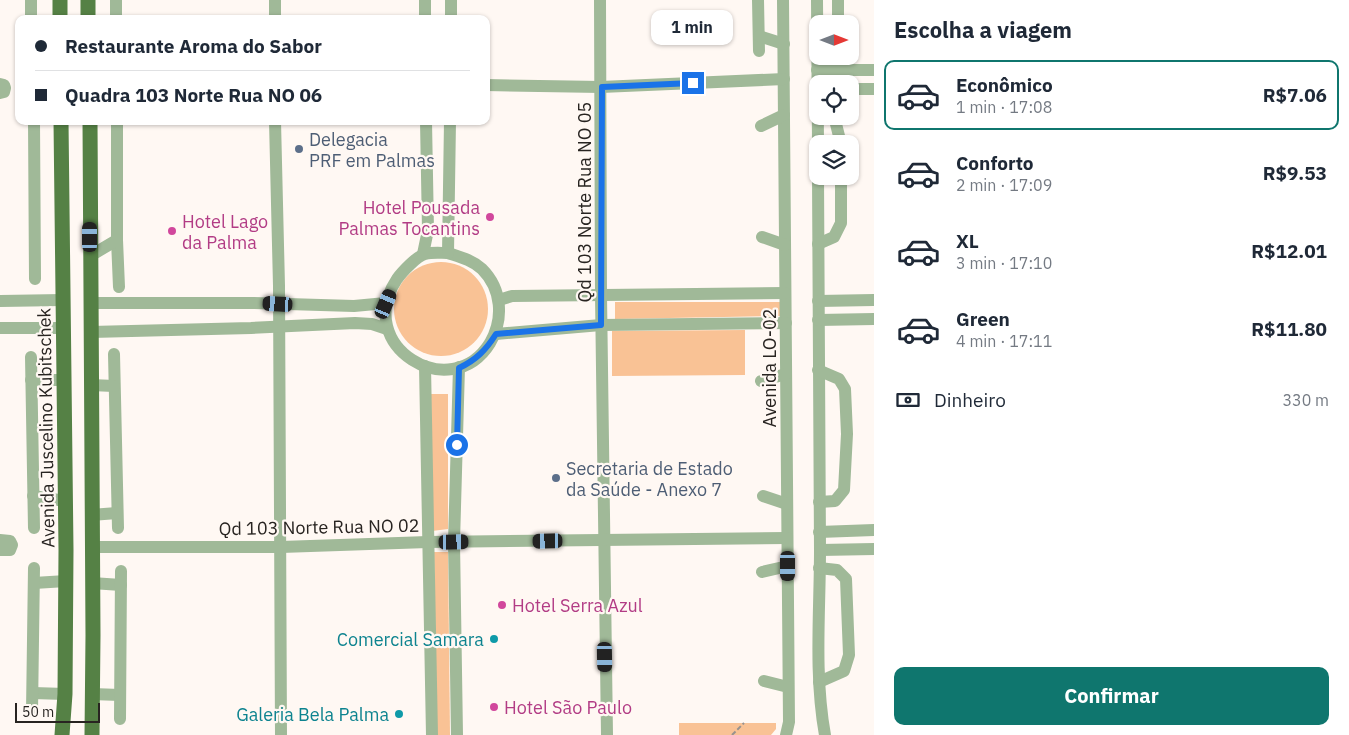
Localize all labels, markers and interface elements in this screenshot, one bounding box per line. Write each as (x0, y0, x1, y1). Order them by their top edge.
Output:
callout: 1 min (652, 11, 734, 46)
north arrow (809, 15, 859, 65)
map controls (809, 15, 859, 185)
text: Escolha a viagem (894, 15, 1072, 44)
text: 1 min (671, 17, 713, 37)
text: Restaurante Aroma do Sabor (65, 34, 322, 58)
route end (682, 72, 704, 94)
icon: car (896, 73, 941, 118)
text: Econômico (956, 73, 1053, 97)
button: locate (809, 75, 859, 125)
text: Quadra 103 Norte Rua NO 06 (65, 83, 322, 107)
text: R$7.06 (1263, 83, 1327, 107)
text: 1 min · 17:08 (956, 97, 1052, 117)
street label: Qd 103 Norte Rua NO 05 (573, 102, 596, 302)
place label: Delegacia PRF em Palmas (309, 128, 435, 172)
button: layers (809, 135, 859, 185)
marker: Delegacia PRF em Palmas (293, 143, 305, 155)
icon: car (896, 151, 941, 196)
text: Conforto (956, 151, 1034, 175)
text: R$9.53 (1263, 161, 1327, 185)
text: 2 min · 17:09 (956, 175, 1052, 195)
place label: Hotel Pousada Palmas Tocantins (339, 196, 480, 240)
place label: Hotel Lago da Palma (182, 210, 268, 254)
marker: Hotel Pousada Palmas Tocantins (484, 211, 496, 223)
car (82, 222, 97, 252)
marker: Hotel Lago da Palma (166, 225, 178, 237)
icon: car (896, 229, 941, 274)
text: XL (956, 229, 979, 253)
text: R$12.01 (1251, 239, 1327, 263)
text: 3 min · 17:10 (956, 253, 1052, 273)
car (373, 287, 398, 321)
car (262, 296, 293, 312)
street label: Avenida Juscelino Kubitschek (32, 307, 60, 548)
icon: car (896, 307, 941, 352)
text: Green (956, 307, 1010, 331)
street label: Avenida LO-02 (758, 308, 781, 428)
text: R$11.80 (1251, 317, 1327, 341)
text: 4 min · 17:11 (956, 331, 1052, 351)
icon: cash (894, 386, 922, 414)
text: Dinheiro (934, 388, 1006, 412)
text: 330 m (1282, 390, 1329, 410)
route start (446, 434, 468, 456)
place label: Secretaria de Estado da Saúde - Anexo 7 (566, 457, 733, 501)
marker: Secretaria de Estado da Saúde - Anexo 7 (550, 472, 562, 484)
street label: Qd 103 Norte Rua NO 02 (218, 514, 420, 540)
car (532, 533, 563, 549)
car (438, 534, 469, 550)
car (780, 551, 795, 581)
place label: Hotel Serra Azul (512, 594, 643, 617)
marker: Hotel Serra Azul (496, 599, 508, 611)
place label: Comercial Samara (337, 628, 484, 651)
marker: Comercial Samara (488, 633, 500, 645)
car (597, 642, 612, 672)
button: Confirmar (894, 667, 1329, 725)
place label: Hotel São Paulo (504, 696, 632, 719)
scale bar (15, 700, 100, 723)
marker: Hotel São Paulo (488, 701, 500, 713)
text: 50 m (22, 703, 54, 721)
place label: Galeria Bela Palma (236, 703, 389, 726)
marker: Galeria Bela Palma (393, 708, 405, 720)

